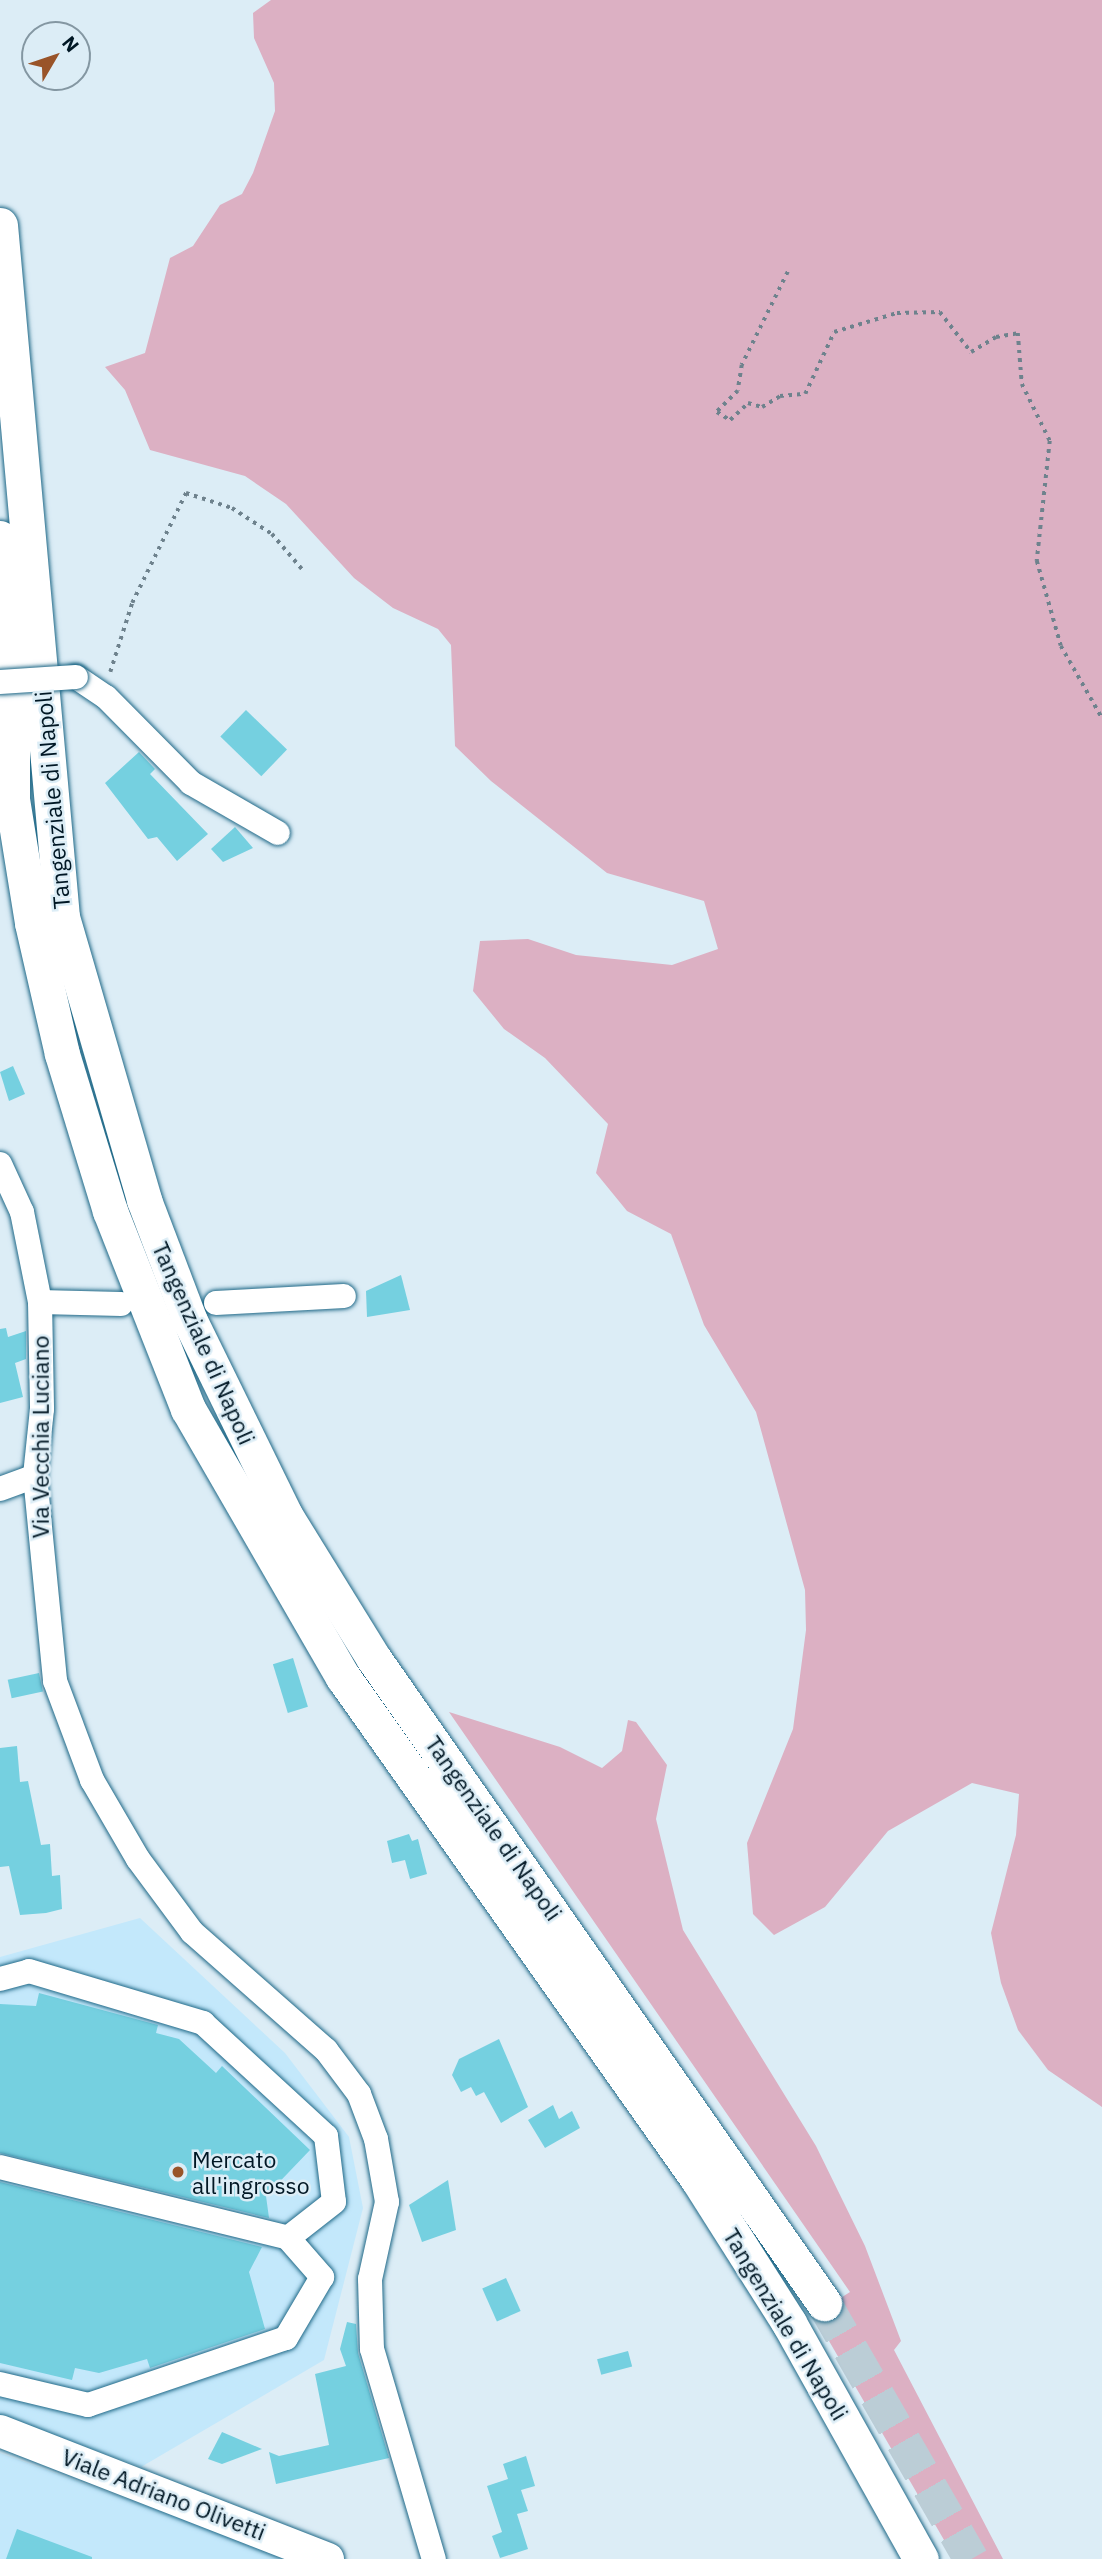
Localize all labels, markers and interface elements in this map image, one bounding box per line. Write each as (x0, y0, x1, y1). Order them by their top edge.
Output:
north arrow (21, 21, 91, 91)
text: N (57, 31, 84, 57)
street label: Tangenziale di Napoli (29, 690, 75, 910)
street label: Tangenziale di Napoli (147, 1237, 261, 1449)
street label: Via Vecchia Luciano (26, 1336, 54, 1538)
street label: Tangenziale di Napoli (420, 1730, 568, 1926)
place label: Mercato all'ingrosso (192, 2145, 310, 2199)
marker: Mercato all'ingrosso (170, 2164, 186, 2180)
street label: Tangenziale di Napoli (718, 2223, 854, 2425)
street label: Viale Adriano Olivetti (58, 2442, 270, 2546)

